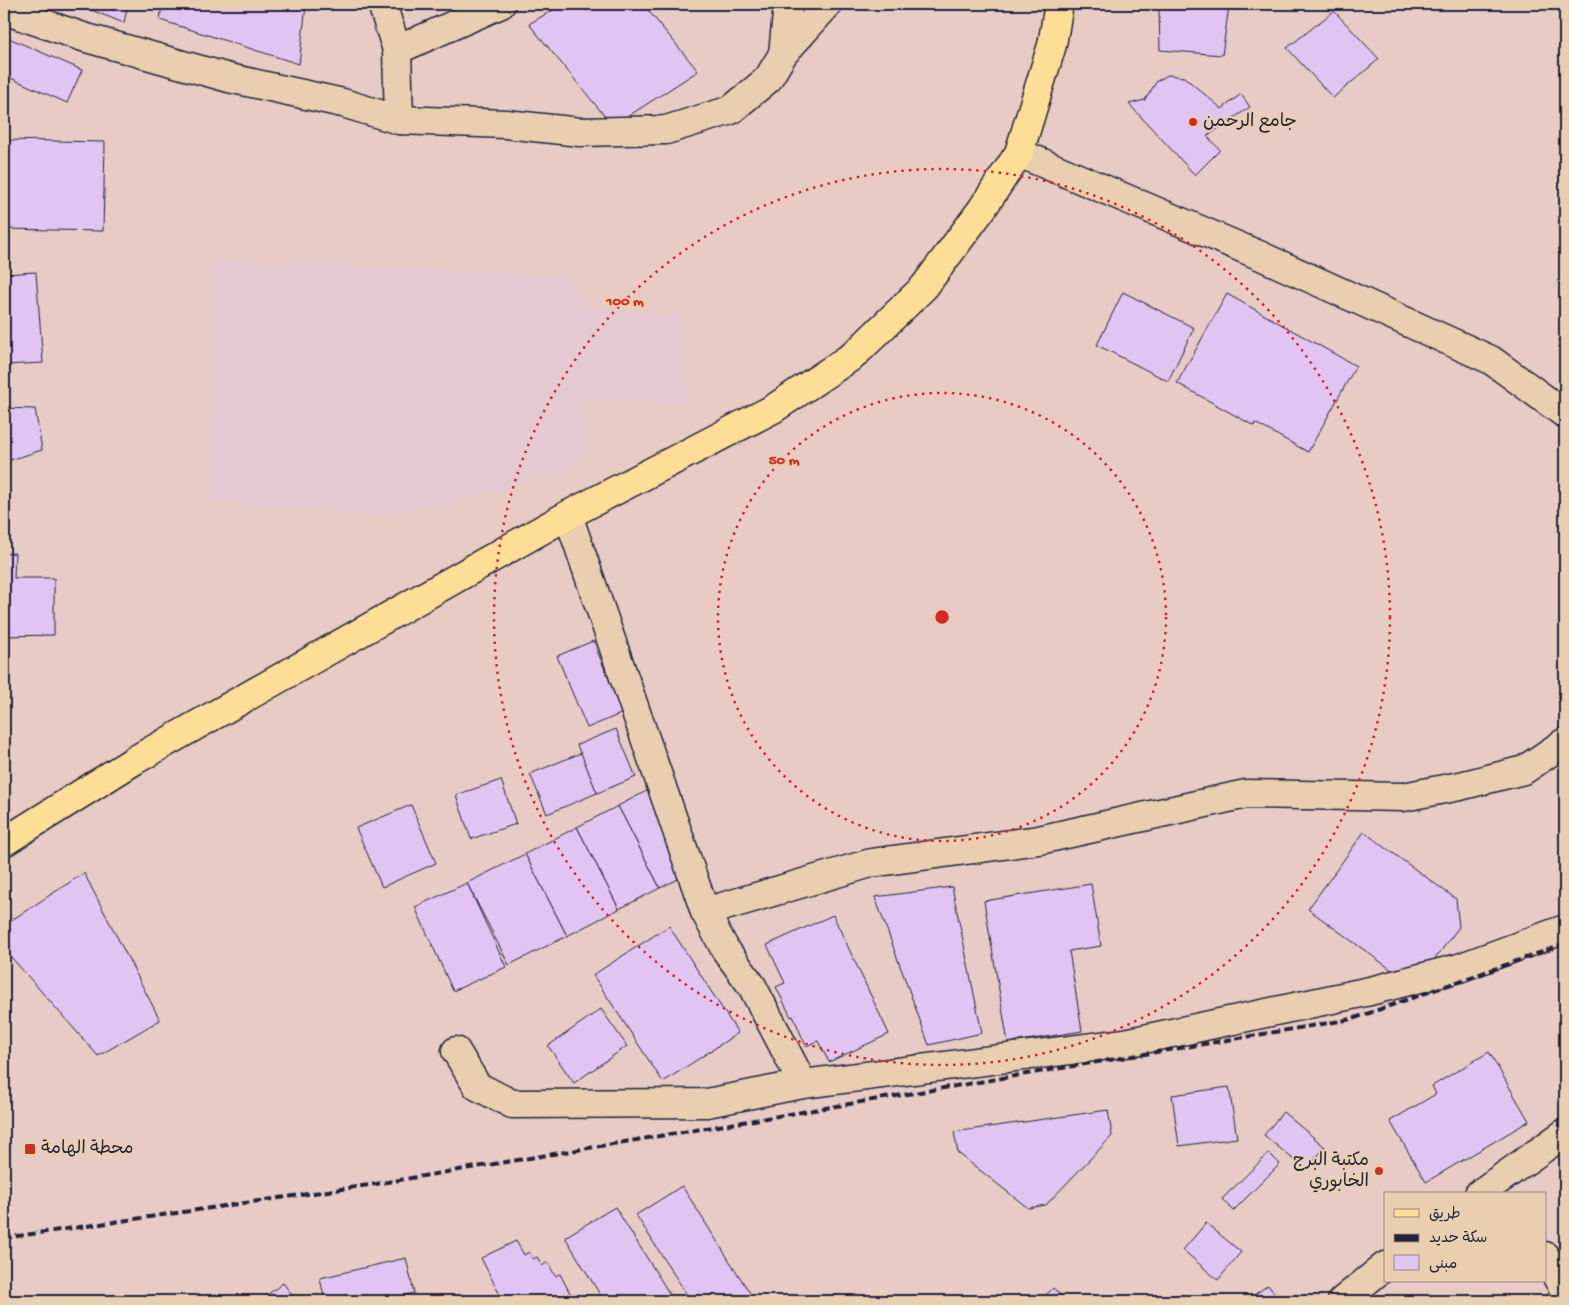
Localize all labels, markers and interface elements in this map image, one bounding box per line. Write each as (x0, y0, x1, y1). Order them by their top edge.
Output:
place label: جامع الرحمن (1203, 112, 1297, 133)
marker: جامع الرحمن (1187, 116, 1199, 128)
text: 100 m (605, 293, 644, 311)
text: 50 m (769, 452, 800, 470)
centre of rings (933, 608, 951, 626)
place label: محطة الهامة (41, 1139, 134, 1160)
marker: محطة الهامة (23, 1142, 37, 1156)
place label: مكتبة البرج الخابوري (1293, 1151, 1369, 1193)
marker: مكتبة البرج الخابوري (1373, 1165, 1385, 1177)
legend (1384, 1192, 1546, 1282)
text: طريق (1429, 1206, 1461, 1224)
text: سكة حديد (1429, 1230, 1487, 1248)
text: مبنى (1429, 1256, 1457, 1274)

